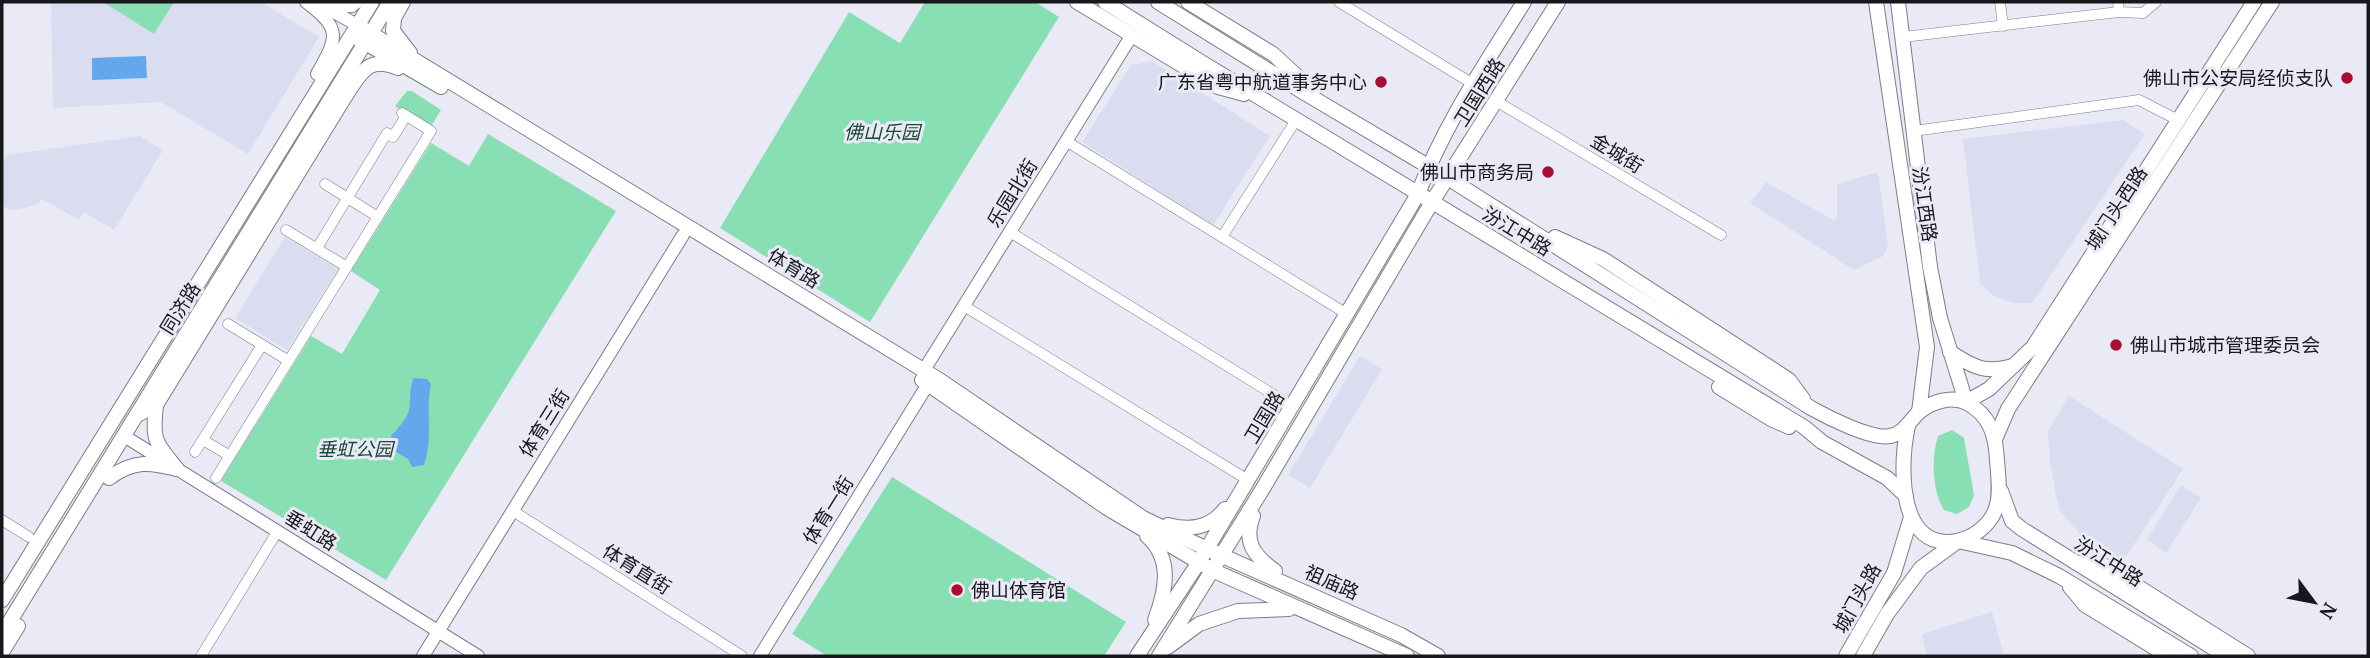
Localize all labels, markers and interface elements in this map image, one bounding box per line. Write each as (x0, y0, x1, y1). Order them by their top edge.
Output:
street label: 卫国西路 (1448, 53, 1509, 131)
place label: 佛山市公安局经侦支队 (2143, 65, 2333, 90)
place label: 广东省粤中航道事务中心 (1158, 69, 1367, 94)
marker: 佛山市公安局经侦支队 (2339, 70, 2355, 86)
marker: 广东省粤中航道事务中心 (1373, 74, 1389, 90)
park label: 佛山乐园 (844, 119, 923, 144)
street label: 金城街 (1586, 127, 1648, 178)
street label: 乐园北街 (981, 154, 1042, 232)
place label: 佛山市商务局 (1420, 159, 1534, 184)
street label: 城门头西路 (2079, 161, 2152, 254)
marker: 佛山市商务局 (1540, 164, 1556, 180)
street label: 汾江西路 (1908, 165, 1943, 243)
street label: 汾江中路 (1478, 200, 1556, 261)
street label: 体育路 (763, 242, 825, 293)
street label: 同济路 (154, 277, 205, 339)
place label: 佛山市城市管理委员会 (2130, 332, 2320, 357)
marker: 佛山市城市管理委员会 (2108, 337, 2124, 353)
street label: 体育三街 (513, 384, 574, 462)
street label: 卫国路 (1238, 386, 1289, 448)
park label: 垂虹公园 (317, 436, 396, 461)
street label: 体育一街 (797, 471, 858, 549)
street label: 垂虹路 (280, 504, 342, 555)
street label: 汾江中路 (2070, 530, 2148, 591)
street label: 体育直街 (598, 538, 676, 599)
street label: 城门头路 (1827, 558, 1886, 637)
street label: 祖庙路 (1301, 559, 1363, 605)
north arrow (2279, 567, 2349, 637)
place label: 佛山体育馆 (971, 577, 1066, 602)
marker: 佛山体育馆 (949, 582, 965, 598)
text: N (2314, 599, 2343, 625)

